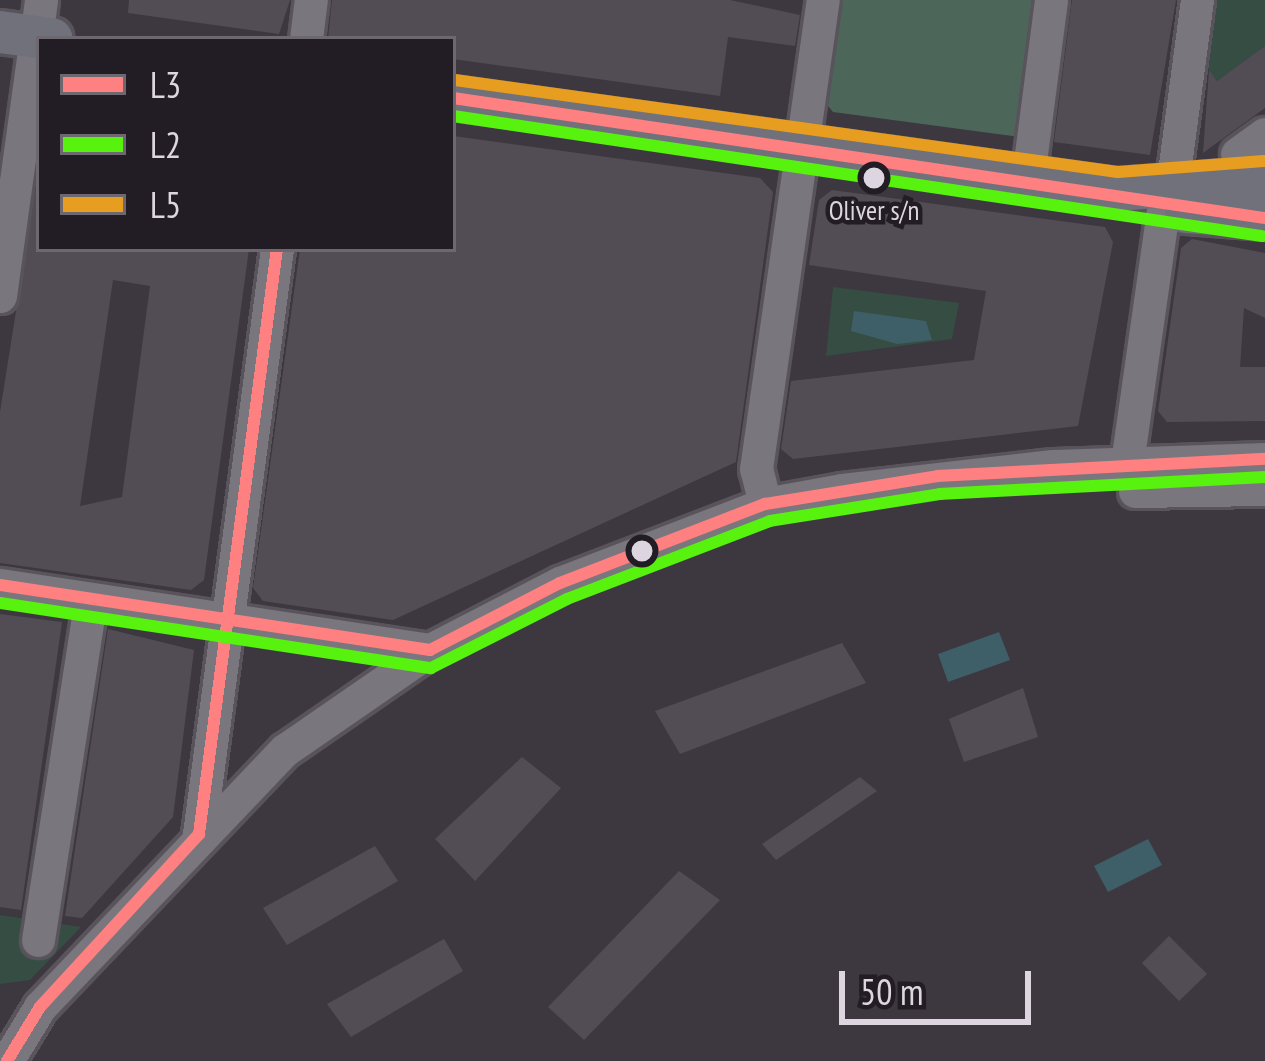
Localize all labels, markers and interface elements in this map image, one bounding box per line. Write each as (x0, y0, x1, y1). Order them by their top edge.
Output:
legend (36, 36, 456, 252)
text: L3 (150, 61, 181, 108)
text: L2 (150, 121, 181, 168)
marker: Oliver s/n (863, 167, 885, 189)
text: L5 (150, 181, 181, 228)
place label: Oliver s/n (829, 195, 919, 227)
unlabelled marker (631, 540, 653, 562)
scale bar (845, 947, 1037, 1021)
text: 50 m (860, 968, 923, 1015)

